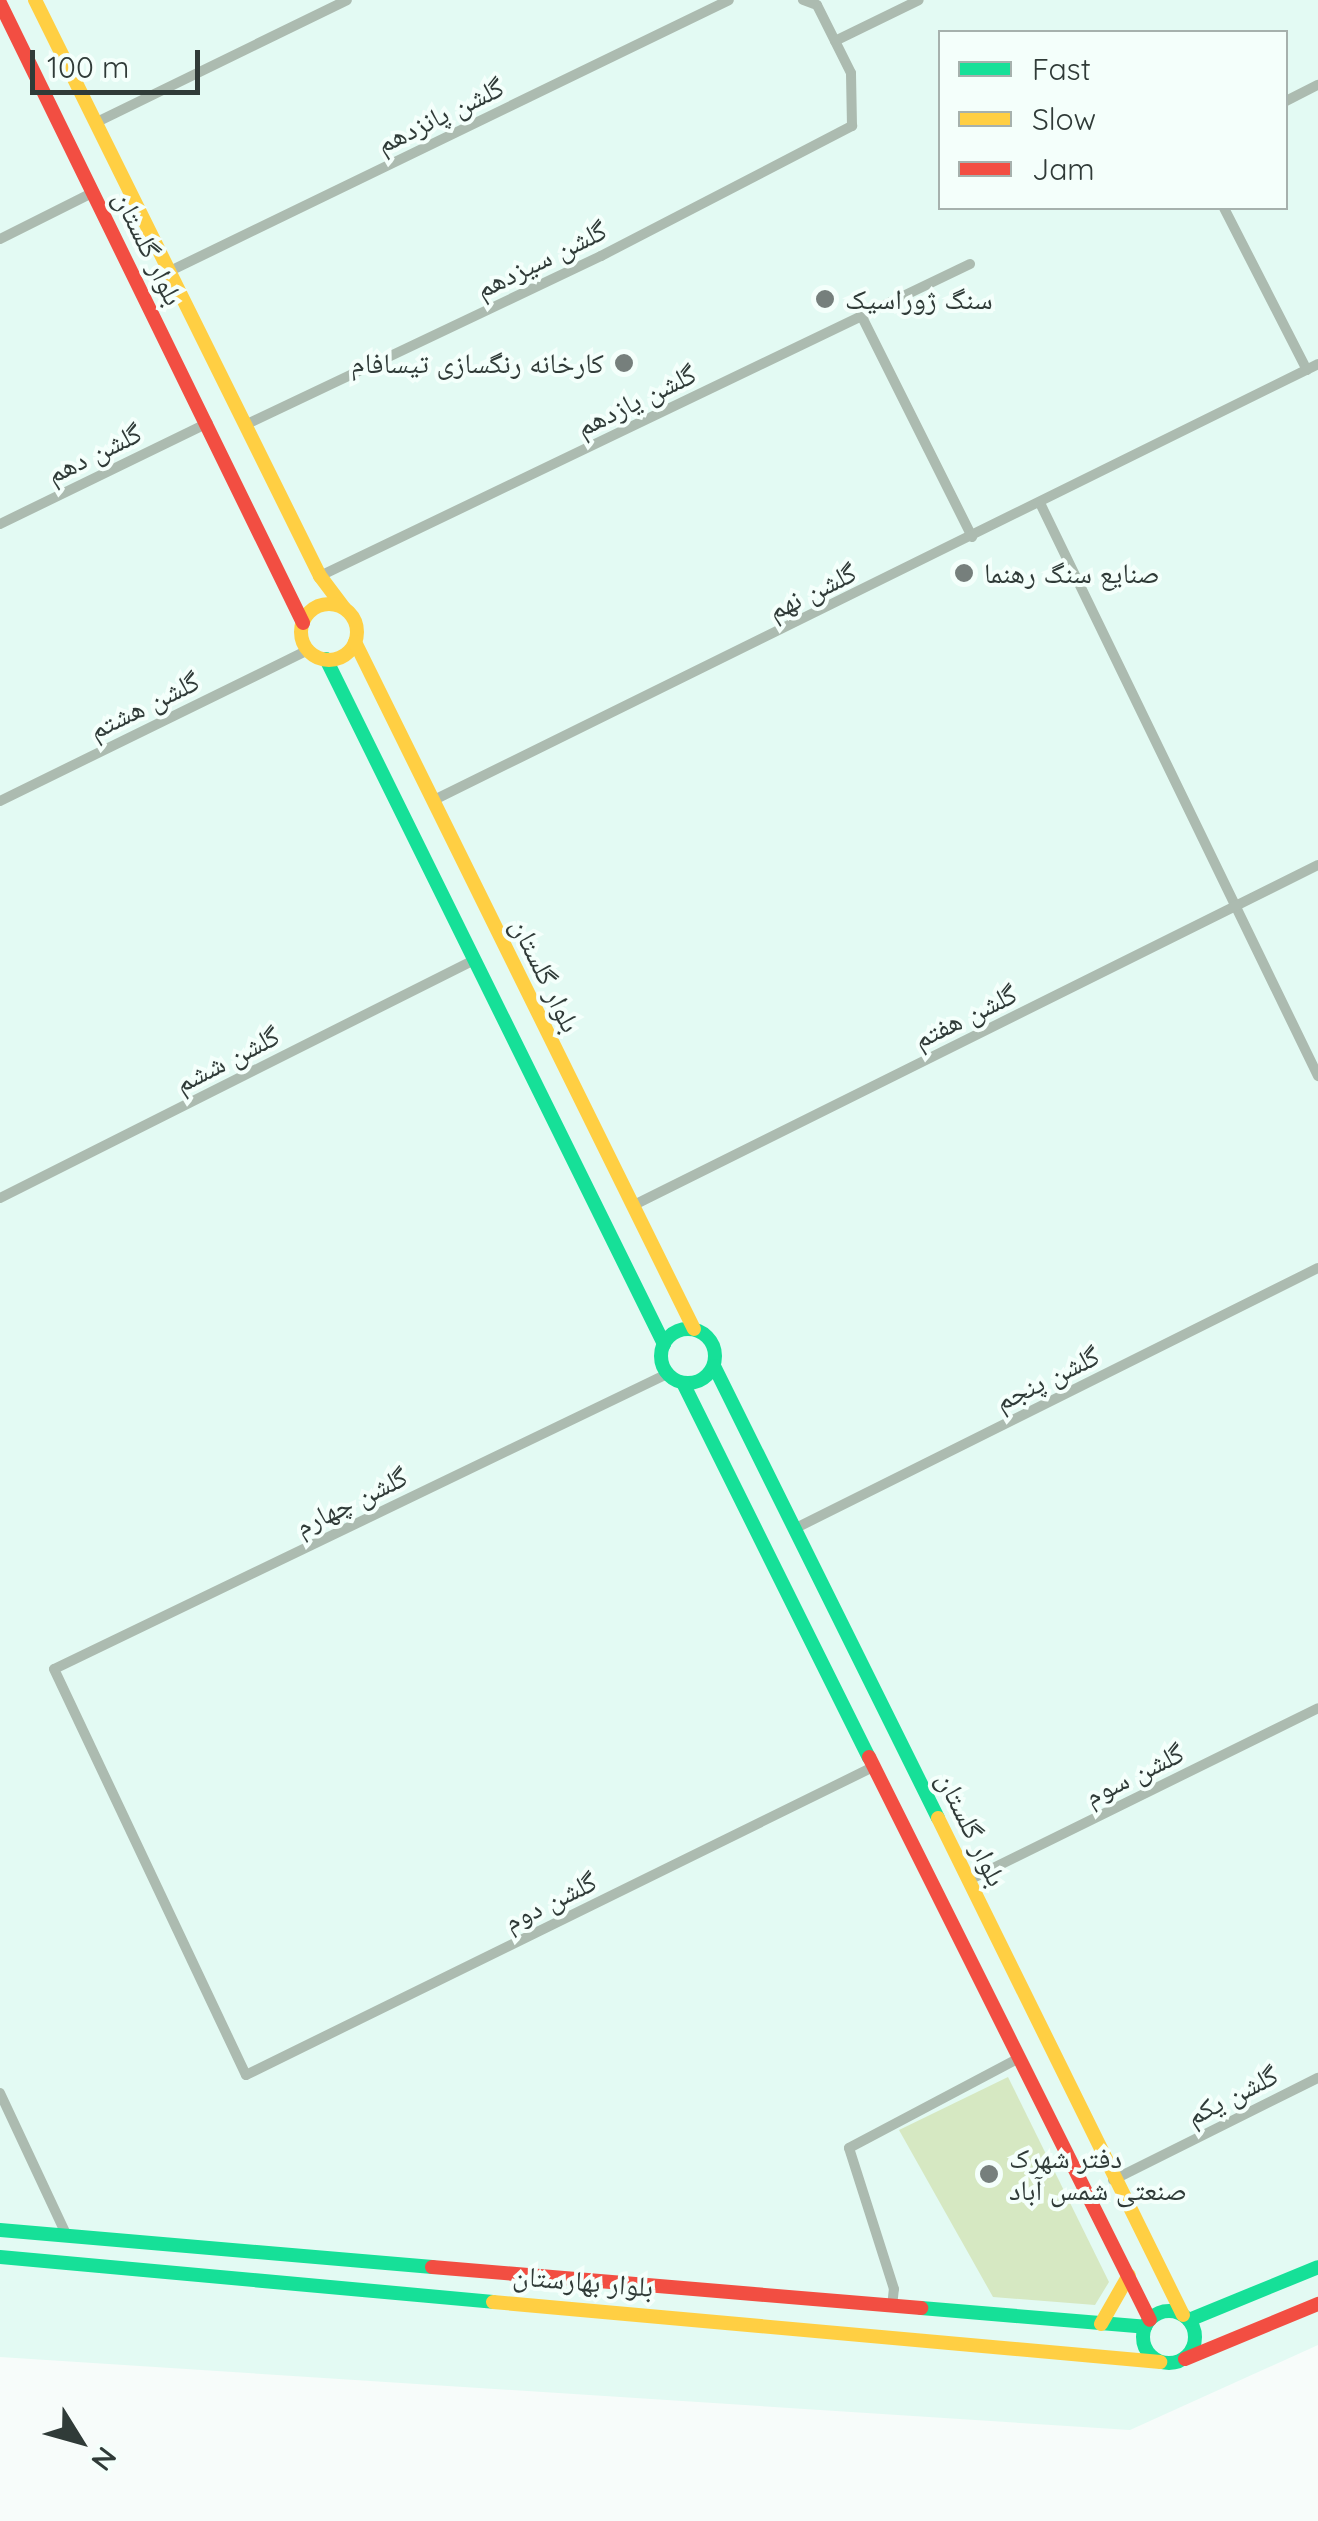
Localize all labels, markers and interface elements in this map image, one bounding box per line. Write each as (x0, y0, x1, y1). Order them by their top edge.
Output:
scale bar (35, 30, 205, 92)
legend (938, 30, 1288, 210)
text: 100 m (47, 48, 129, 86)
text: Fast (1032, 50, 1091, 88)
street label: گلشن پانزدهم (371, 70, 509, 160)
text: Slow (1032, 100, 1096, 138)
text: Jam (1032, 150, 1095, 188)
street label: بلوار گلستان (107, 185, 191, 311)
street label: گلشن سیزدهم (470, 213, 612, 305)
place label: سنگ ژوراسیک (845, 282, 993, 316)
marker: سنگ ژوراسیک (814, 288, 836, 310)
place label: کارخانه رنگسازی تیسافام (351, 346, 604, 380)
marker: کارخانه رنگسازی تیسافام (613, 352, 635, 374)
street label: گلشن یازدهم (571, 357, 701, 443)
street label: گلشن دهم (41, 416, 147, 490)
street label: گلشن نهم (762, 555, 862, 627)
place label: صنایع سنگ رهنما (984, 556, 1160, 590)
marker: صنایع سنگ رهنما (953, 562, 975, 584)
street label: گلشن هشتم (83, 664, 205, 746)
street label: بلوار گلستان (504, 912, 588, 1038)
street label: گلشن هفتم (908, 977, 1022, 1055)
street label: گلشن ششم (169, 1018, 285, 1100)
street label: گلشن پنجم (989, 1338, 1105, 1418)
street label: گلشن چهارم (289, 1459, 413, 1543)
street label: گلشن سوم (1079, 1736, 1189, 1812)
street label: بلوار گلستان (930, 1766, 1014, 1892)
street label: گلشن دوم (498, 1864, 602, 1938)
street label: گلشن یکم (1181, 2058, 1283, 2132)
place label: دفتر شهرک صنعتی شمس آباد (1009, 2141, 1187, 2207)
marker: دفتر شهرک صنعتی شمس آباد (978, 2163, 1000, 2185)
street label: بلوار بهارستان (511, 2258, 655, 2304)
north arrow (30, 2391, 130, 2491)
text: N (84, 2441, 125, 2478)

